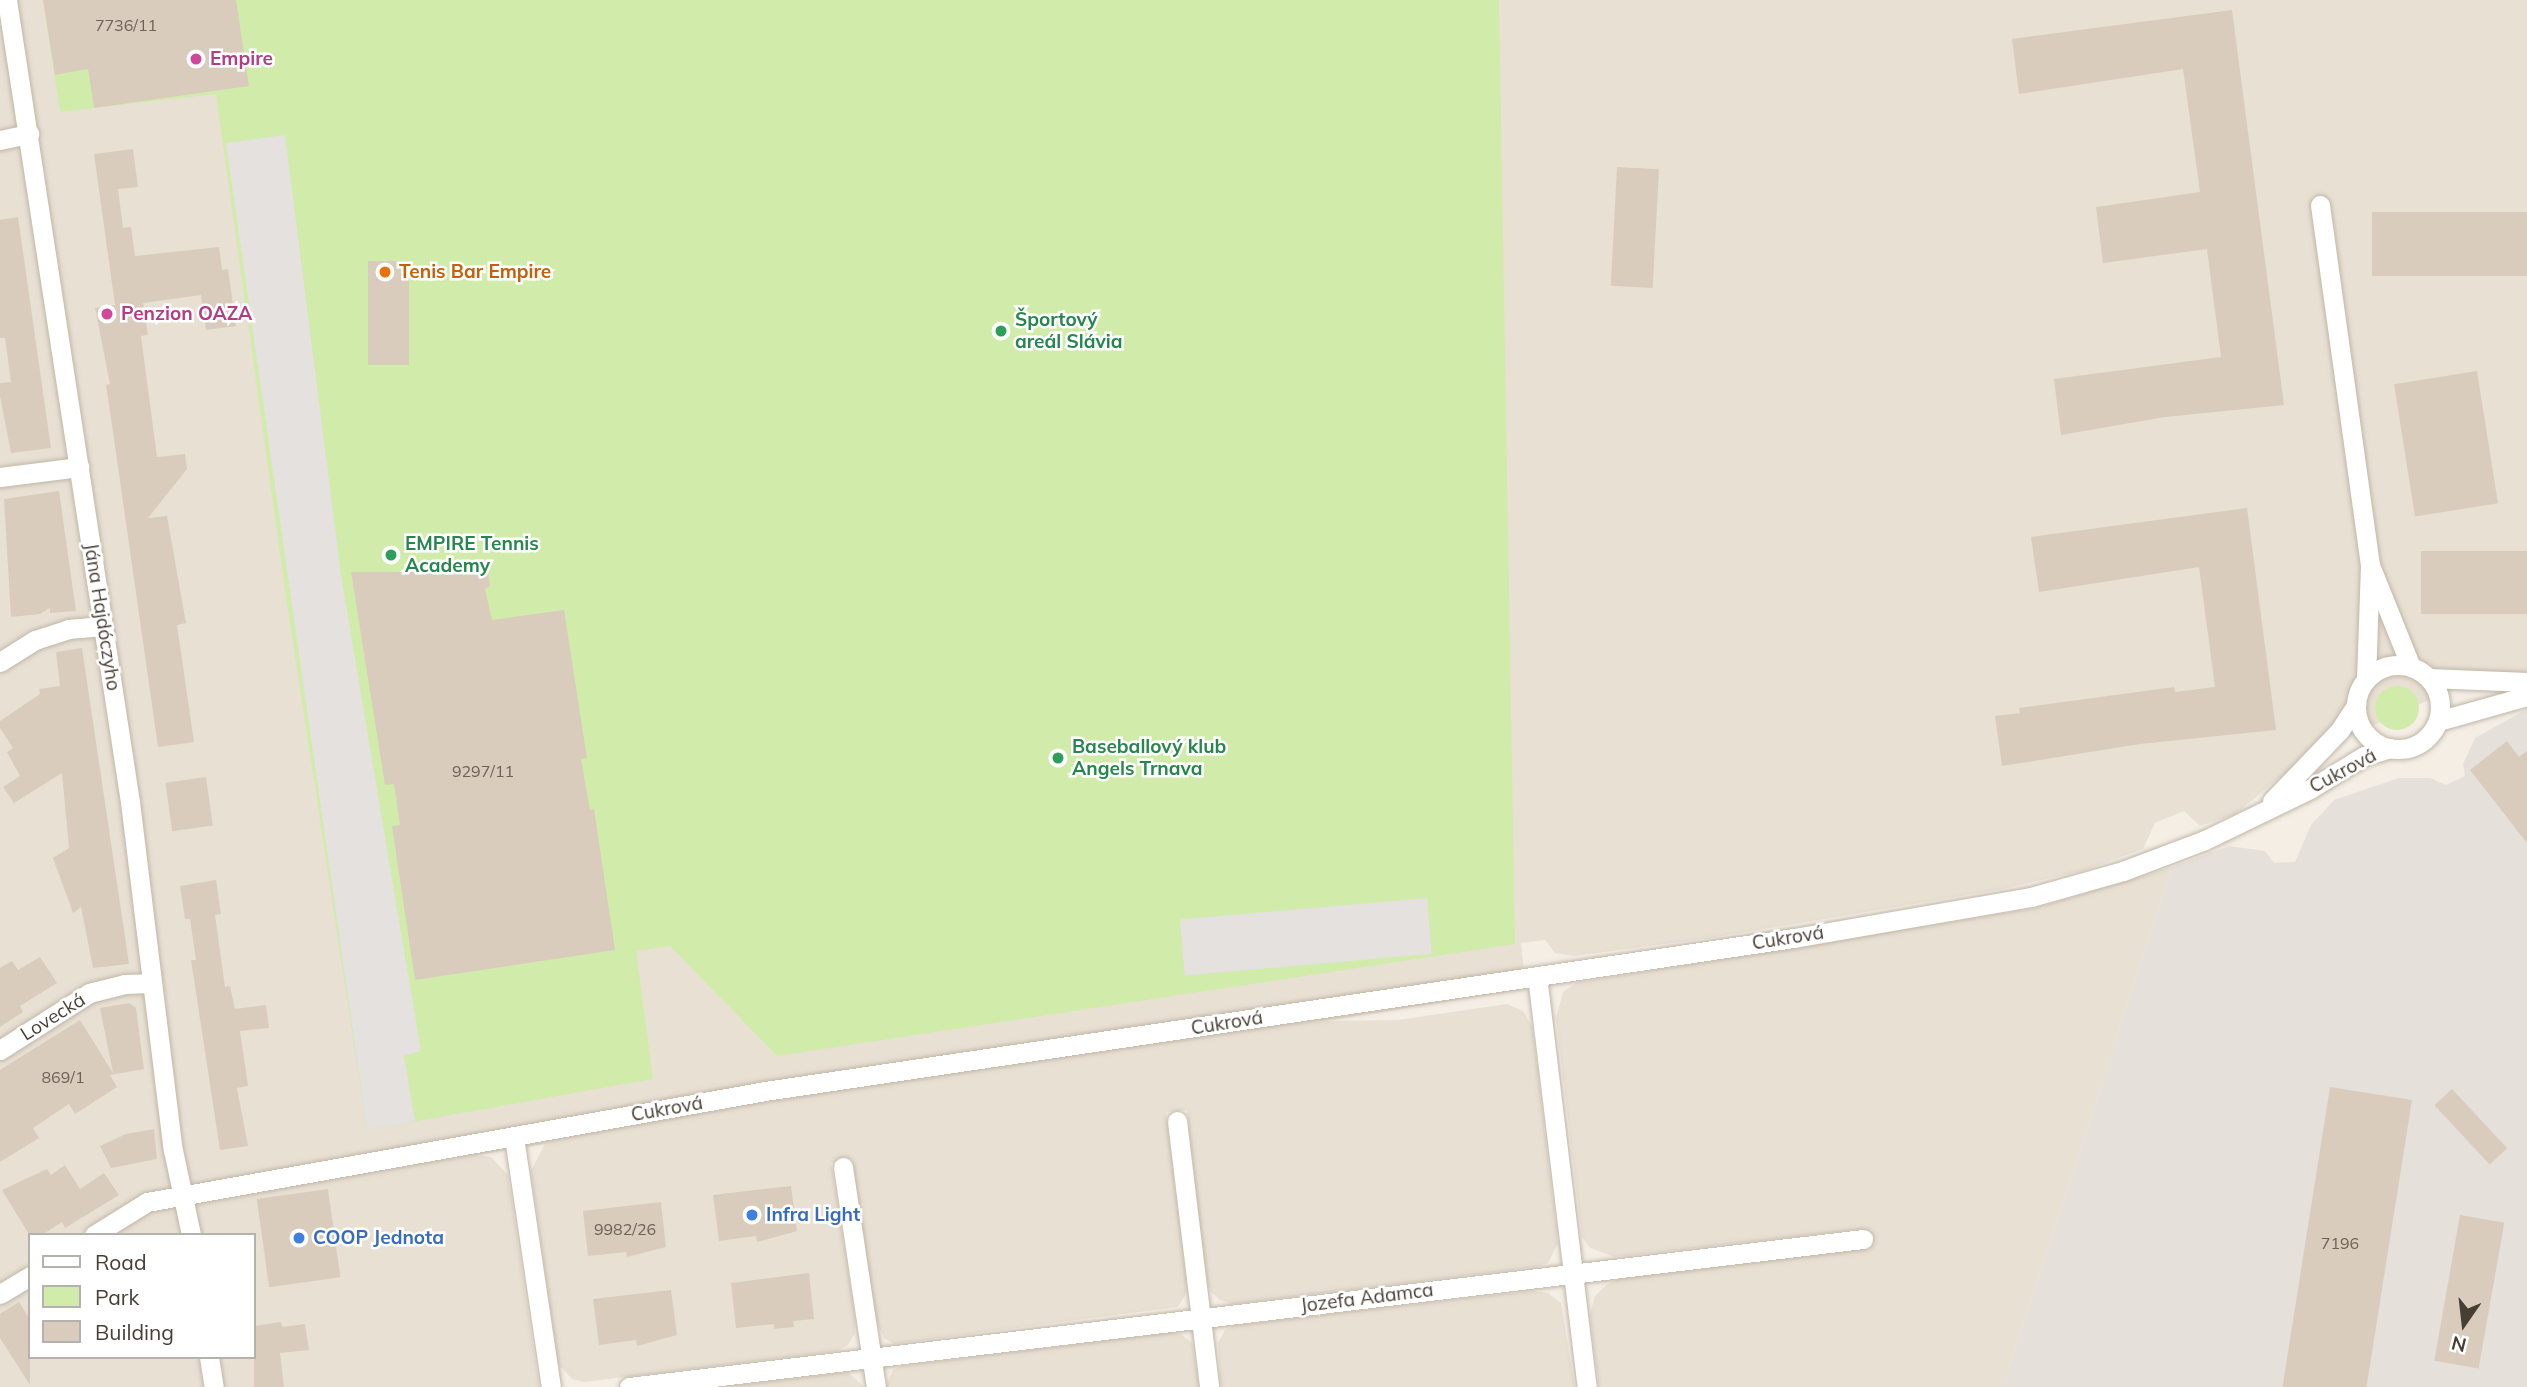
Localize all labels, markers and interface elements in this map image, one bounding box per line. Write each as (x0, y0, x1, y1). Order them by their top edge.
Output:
house number: 7736/11 (95, 15, 157, 35)
place label: Empire (210, 48, 273, 70)
marker: Empire (188, 51, 204, 67)
place label: Tenis Bar Empire (399, 261, 551, 283)
marker: Tenis Bar Empire (377, 264, 393, 280)
place label: Penzion OAZA (121, 303, 252, 325)
marker: Penzion OAZA (99, 306, 115, 322)
place label: Športový areál Slávia (1015, 309, 1123, 353)
marker: Športový areál Slávia (993, 323, 1009, 339)
place label: EMPIRE Tennis Academy (405, 533, 539, 577)
street label: Jána Hajdóczyho (79, 542, 125, 692)
marker: EMPIRE Tennis Academy (383, 547, 399, 563)
place label: Baseballový klub Angels Trnava (1072, 736, 1226, 780)
street label: Cukrová (2306, 744, 2380, 798)
marker: Baseballový klub Angels Trnava (1050, 750, 1066, 766)
house number: 9297/11 (452, 761, 514, 781)
street label: Cukrová (1750, 921, 1826, 955)
street label: Lovecká (16, 988, 90, 1046)
street label: Cukrová (1189, 1006, 1265, 1040)
house number: 869/1 (42, 1067, 84, 1087)
street label: Cukrová (629, 1091, 705, 1127)
place label: Infra Light (766, 1204, 860, 1226)
marker: Infra Light (744, 1207, 760, 1223)
house number: 9982/26 (594, 1219, 656, 1239)
place label: COOP Jednota (313, 1227, 444, 1249)
marker: COOP Jednota (291, 1230, 307, 1246)
legend (28, 1233, 256, 1359)
house number: 7196 (2321, 1233, 2359, 1253)
text: Road (95, 1249, 146, 1275)
street label: Jozefa Adamca (1299, 1279, 1435, 1317)
text: Park (95, 1284, 139, 1310)
north arrow (2429, 1289, 2499, 1359)
text: Building (95, 1319, 174, 1345)
text: N (2449, 1331, 2469, 1358)

